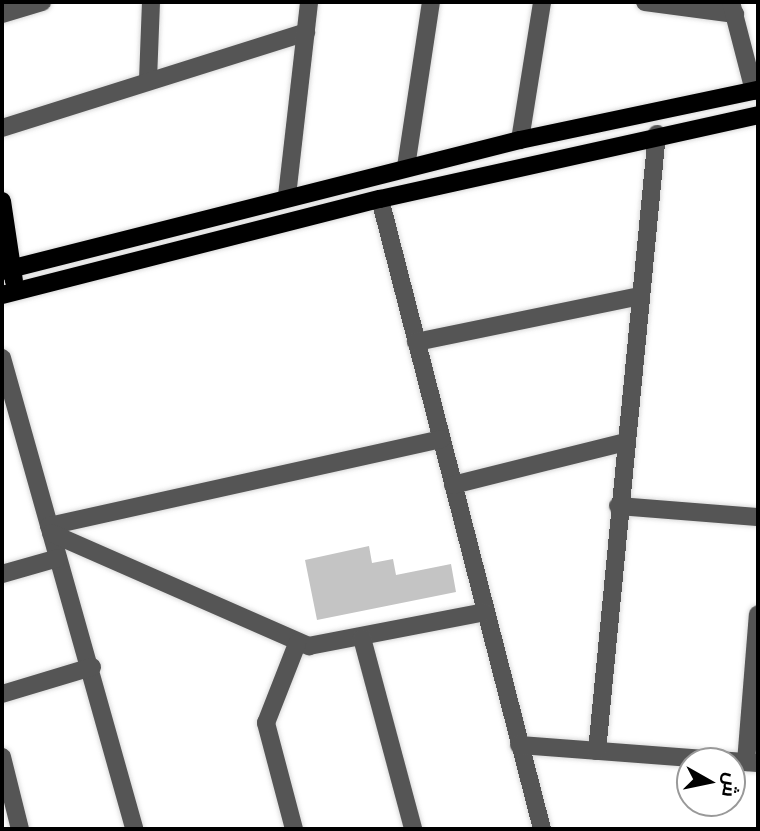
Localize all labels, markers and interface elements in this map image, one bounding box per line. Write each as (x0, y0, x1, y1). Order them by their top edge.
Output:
north arrow (676, 747, 746, 817)
text: ش (715, 771, 745, 799)

